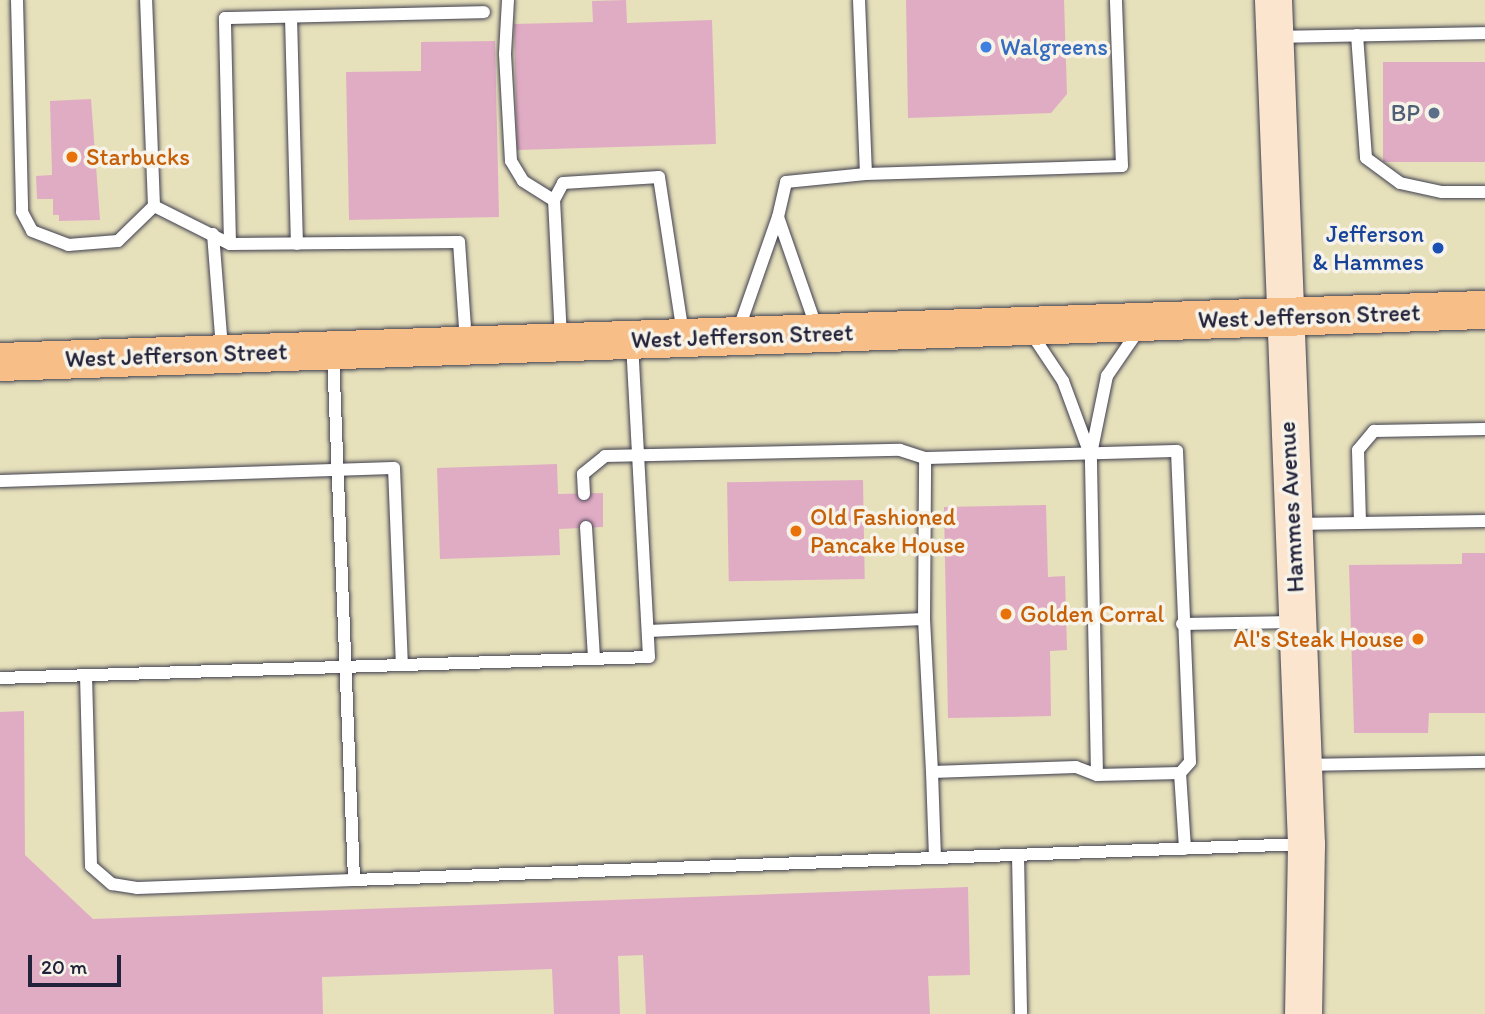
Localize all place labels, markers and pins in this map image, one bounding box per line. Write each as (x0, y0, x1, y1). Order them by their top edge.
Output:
place label: Walgreens (1000, 33, 1108, 61)
marker: Walgreens (978, 39, 994, 55)
place label: BP (1391, 99, 1420, 127)
marker: BP (1426, 105, 1442, 121)
place label: Starbucks (86, 143, 190, 171)
marker: Starbucks (64, 149, 80, 165)
place label: Jefferson & Hammes (1312, 220, 1424, 276)
marker: Jefferson & Hammes (1430, 240, 1446, 256)
place label: Old Fashioned Pancake House (810, 503, 965, 559)
marker: Old Fashioned Pancake House (788, 523, 804, 539)
place label: Golden Corral (1020, 600, 1164, 628)
marker: Golden Corral (998, 606, 1014, 622)
place label: Al's Steak House (1234, 625, 1404, 653)
marker: Al's Steak House (1410, 631, 1426, 647)

